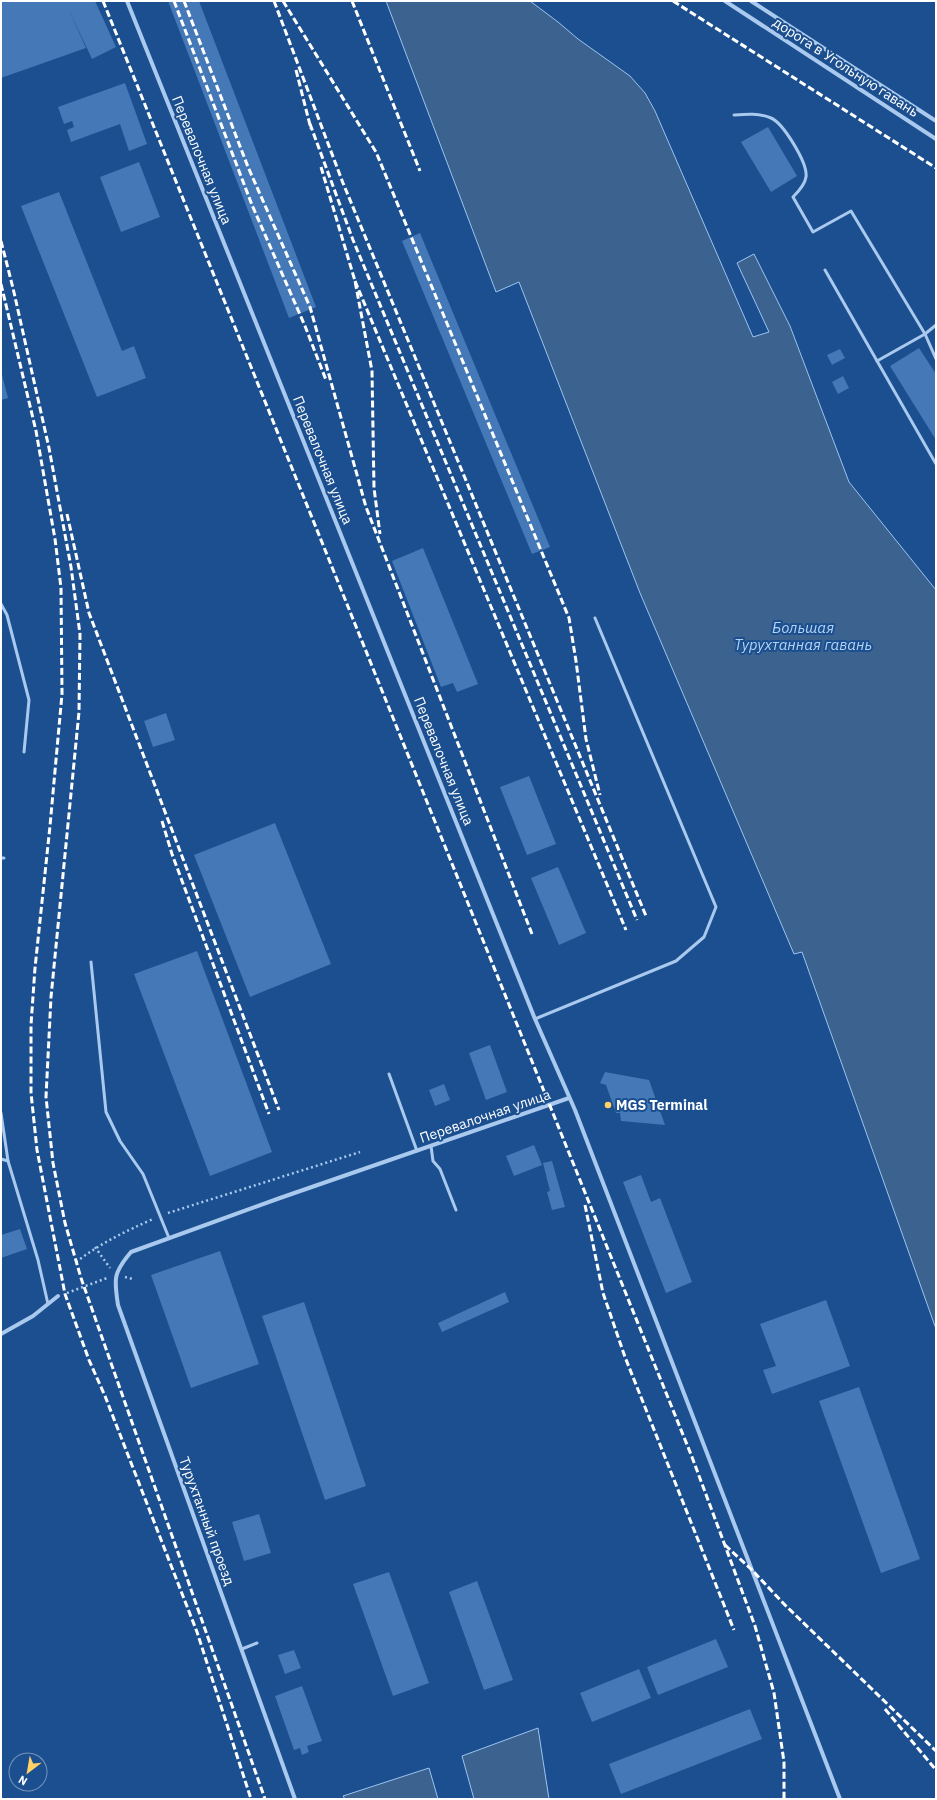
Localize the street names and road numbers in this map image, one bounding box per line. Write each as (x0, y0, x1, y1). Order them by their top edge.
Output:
street label: дорога в Угольную гавань (770, 13, 922, 121)
street label: Перевалочная улица (168, 93, 236, 227)
street label: Перевалочная улица (289, 393, 357, 527)
street label: Перевалочная улица (410, 694, 478, 828)
street label: Перевалочная улица (417, 1085, 553, 1147)
street label: Турухтанный проезд (175, 1454, 239, 1588)

